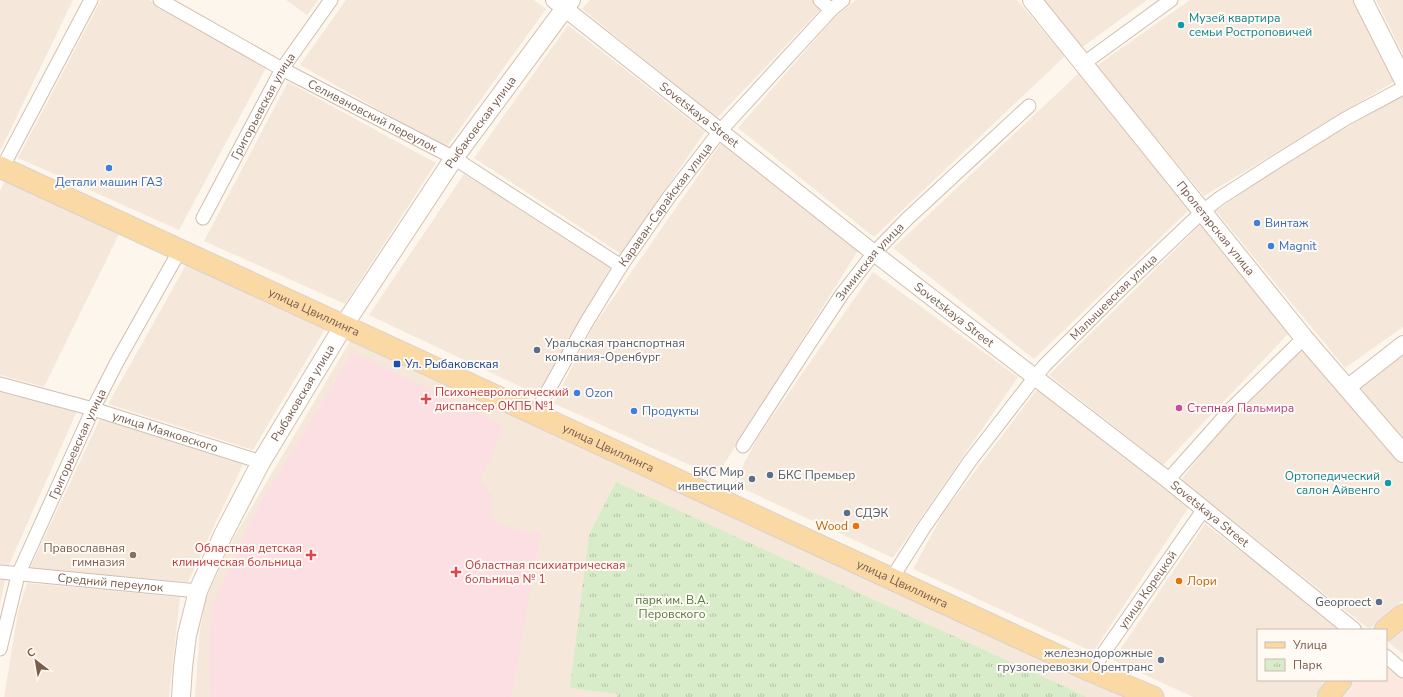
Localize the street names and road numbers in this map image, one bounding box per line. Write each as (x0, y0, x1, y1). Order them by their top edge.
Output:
street label: Григорьевская улица (227, 49, 299, 163)
street label: Рыбаковская улица (441, 73, 520, 171)
street label: Селивановский переулок (305, 76, 441, 156)
street label: Sovetskaya Street (656, 78, 743, 152)
street label: Караван-Сарайская улица (615, 139, 716, 270)
street label: Пролетарская улица (1173, 178, 1259, 279)
street label: Зиминская улица (832, 219, 907, 304)
street label: Малышевская улица (1066, 251, 1161, 344)
street label: Sovetskaya Street (911, 279, 998, 351)
street label: улица Цвиллинга (266, 284, 363, 340)
street label: Рыбаковская улица (267, 341, 338, 444)
street label: Григорьевская улица (45, 386, 110, 502)
street label: улица Маяковского (110, 408, 220, 456)
street label: улица Цвиллинга (560, 420, 657, 476)
street label: Sovetskaya Street (1167, 477, 1253, 551)
street label: улица Корецкой (1115, 548, 1181, 632)
street label: улица Цвиллинга (854, 556, 951, 612)
street label: Средний переулок (57, 570, 165, 596)

